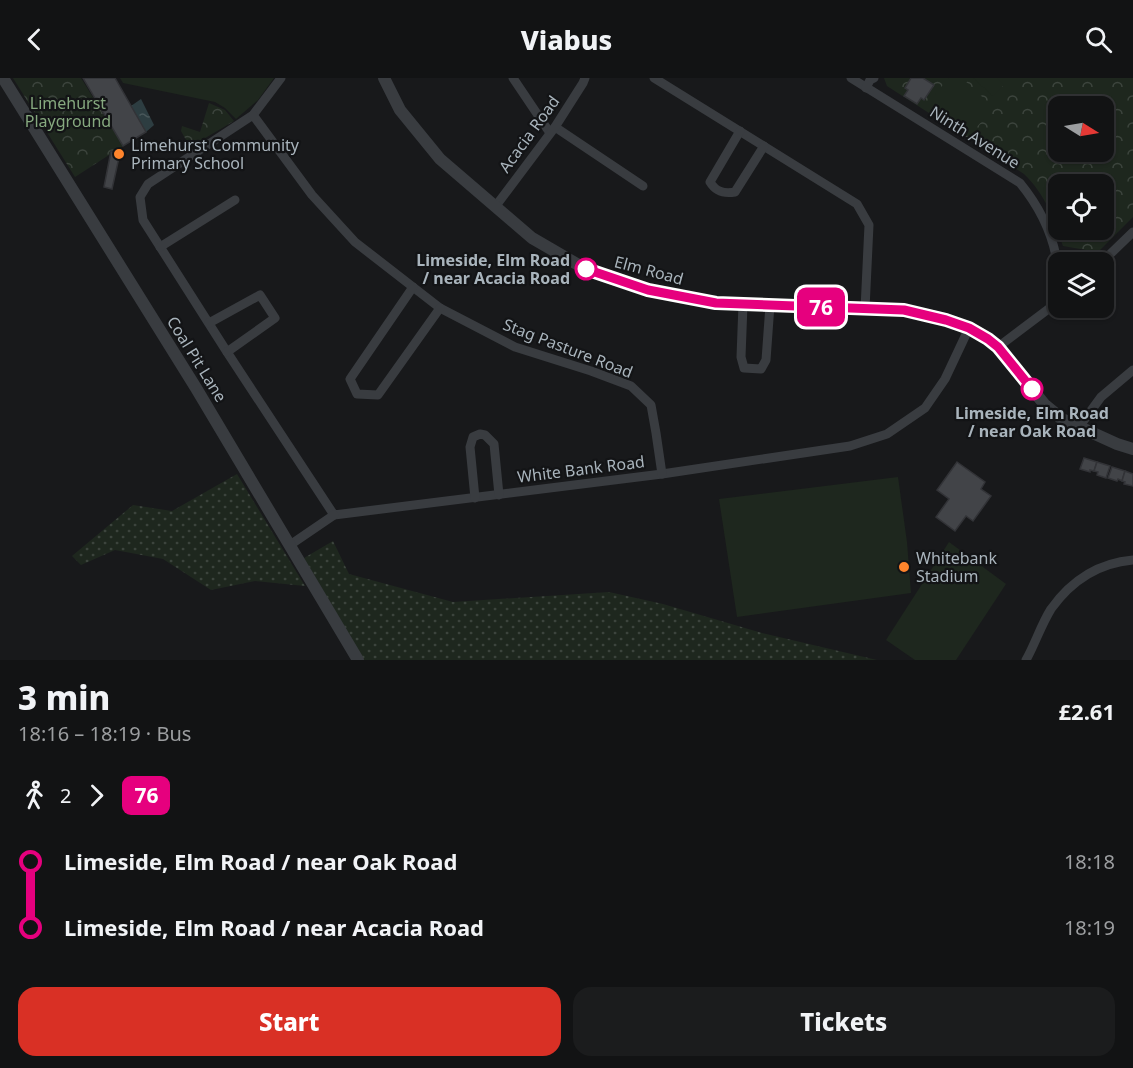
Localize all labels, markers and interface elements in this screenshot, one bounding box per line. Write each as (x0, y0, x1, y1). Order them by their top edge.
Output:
text: Viabus (521, 21, 612, 58)
icon: back (18, 23, 51, 56)
icon: search (1082, 23, 1115, 56)
street label: Acacia Road (494, 91, 564, 177)
park label: Limehurst Playground (25, 92, 111, 132)
north arrow (1048, 96, 1114, 162)
map controls (1048, 96, 1114, 318)
street label: Ninth Avenue (926, 101, 1024, 173)
place label: Limehurst Community Primary School (131, 134, 300, 174)
marker: Limehurst Community Primary School (112, 147, 126, 161)
button: locate (1048, 174, 1114, 240)
place label: Limeside, Elm Road / near Acacia Road (416, 249, 570, 289)
street label: Elm Road (612, 250, 686, 290)
button: layers (1048, 252, 1114, 318)
marker: Limeside, Elm Road / near Acacia Road (575, 258, 597, 280)
line badge: 76 (794, 288, 848, 326)
text: 76 (809, 293, 833, 321)
street label: Coal Pit Lane (162, 312, 232, 406)
street label: Stag Pasture Road (500, 313, 636, 383)
marker: Limeside, Elm Road / near Oak Road (1021, 378, 1043, 400)
place label: Limeside, Elm Road / near Oak Road (955, 402, 1109, 442)
street label: White Bank Road (516, 450, 646, 488)
place label: Whitebank Stadium (916, 547, 997, 587)
marker: Whitebank Stadium (897, 560, 911, 574)
text: 3 min (18, 675, 110, 720)
text: £2.61 (1058, 696, 1115, 726)
text: 18:16 – 18:19 · Bus (18, 720, 191, 747)
icon: walk (18, 779, 51, 812)
icon: forward (80, 779, 113, 812)
text: 76 (134, 781, 158, 809)
text: 2 (60, 782, 71, 809)
text: Limeside, Elm Road / near Oak Road (64, 846, 457, 876)
text: 18:18 (1064, 848, 1115, 875)
text: Limeside, Elm Road / near Acacia Road (64, 912, 484, 942)
text: 18:19 (1064, 914, 1115, 941)
button: Start (18, 987, 561, 1056)
button: Tickets (573, 987, 1115, 1056)

